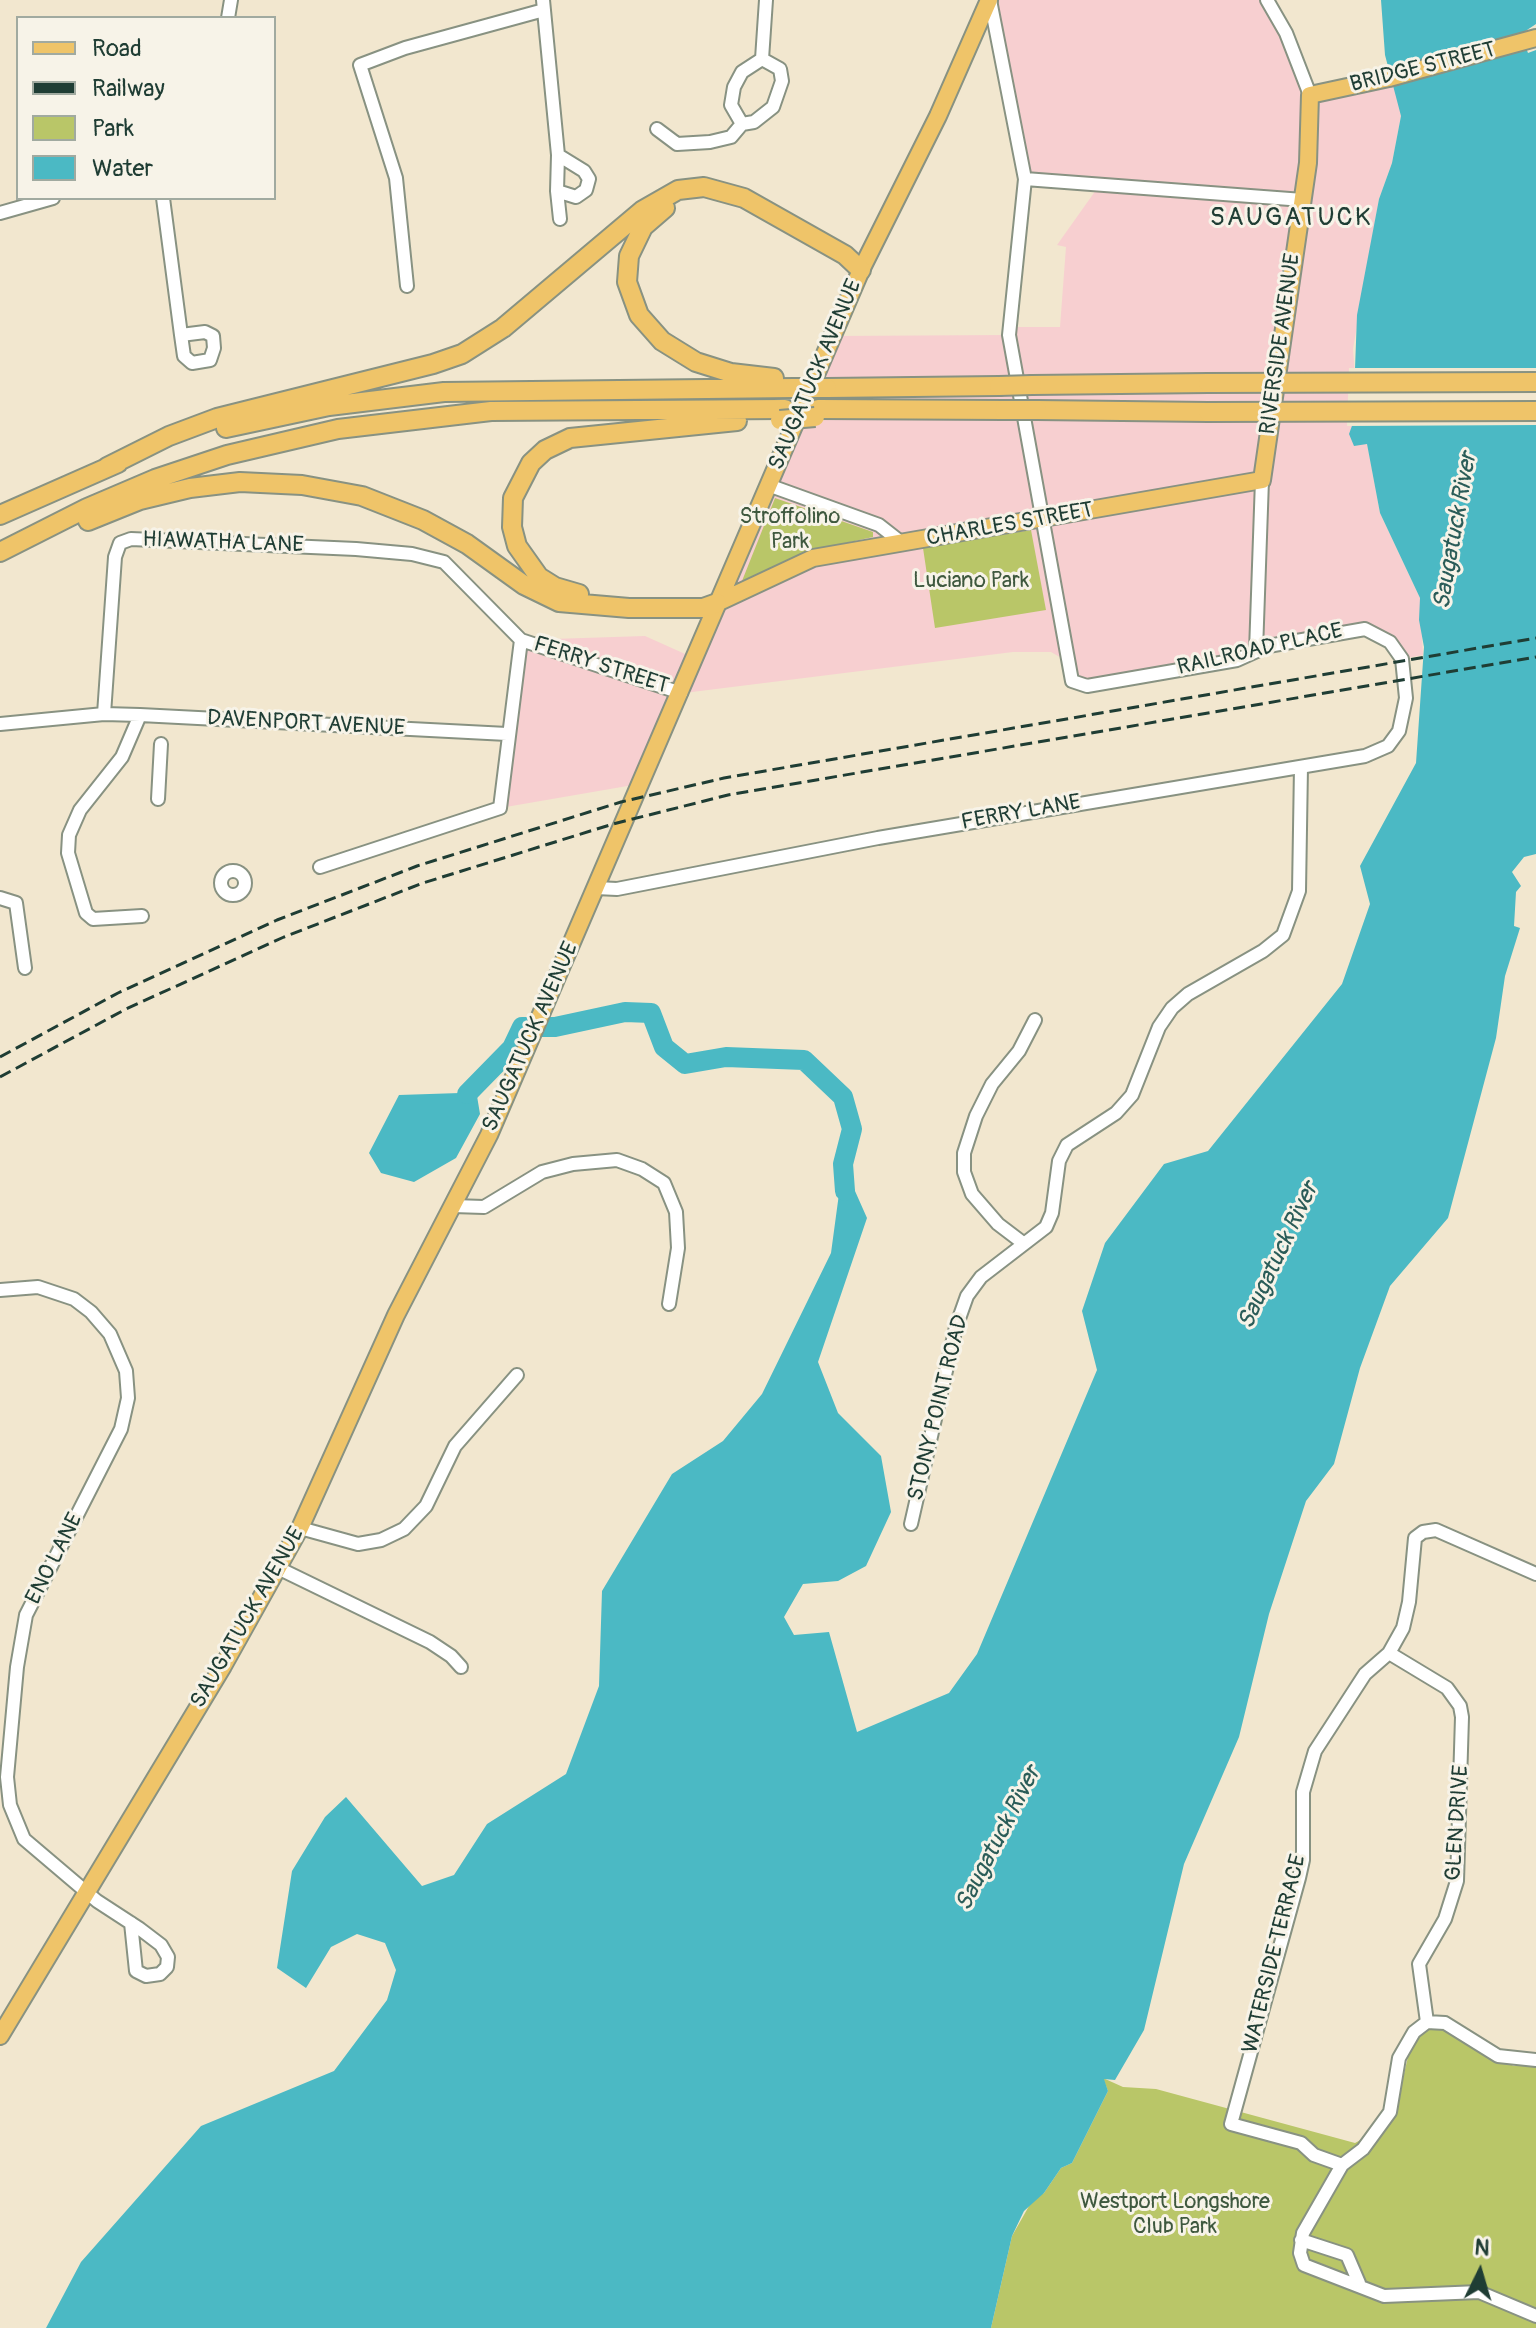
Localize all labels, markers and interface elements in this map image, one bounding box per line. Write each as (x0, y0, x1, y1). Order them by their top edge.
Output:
legend (16, 16, 276, 200)
text: Road (92, 34, 142, 63)
street label: BRIDGE STREET (1348, 37, 1498, 99)
text: Railway (92, 74, 165, 103)
text: Park (92, 114, 134, 143)
text: Water (92, 154, 153, 183)
district label: SAUGATUCK (1210, 202, 1372, 234)
street label: RIVERSIDE AVENUE (1255, 252, 1307, 436)
street label: SAUGATUCK AVENUE (764, 276, 868, 474)
water label: Saugatuck River (1428, 450, 1484, 612)
street label: CHARLES STREET (925, 497, 1095, 553)
park label: Stroffolino Park (740, 504, 840, 556)
street label: HIAWATHA LANE (142, 527, 304, 559)
park label: Luciano Park (913, 568, 1029, 594)
street label: RAILROAD PLACE (1175, 618, 1345, 682)
street label: FERRY STREET (530, 632, 672, 700)
street label: DAVENPORT AVENUE (206, 706, 406, 742)
street label: FERRY LANE (959, 790, 1083, 836)
street label: SAUGATUCK AVENUE (477, 938, 585, 1136)
water label: Saugatuck River (1232, 1178, 1326, 1334)
street label: STONY POINT ROAD (903, 1312, 975, 1504)
street label: ENO LANE (21, 1509, 89, 1609)
street label: SAUGATUCK AVENUE (185, 1523, 311, 1713)
water label: Saugatuck River (950, 1762, 1048, 1916)
street label: GLEN DRIVE (1441, 1764, 1475, 1882)
street label: WATERSIDE TERRACE (1238, 1852, 1312, 2056)
park label: Westport Longshore Club Park (1080, 2189, 1270, 2240)
north arrow (1440, 2232, 1520, 2312)
text: N (1473, 2233, 1491, 2263)

